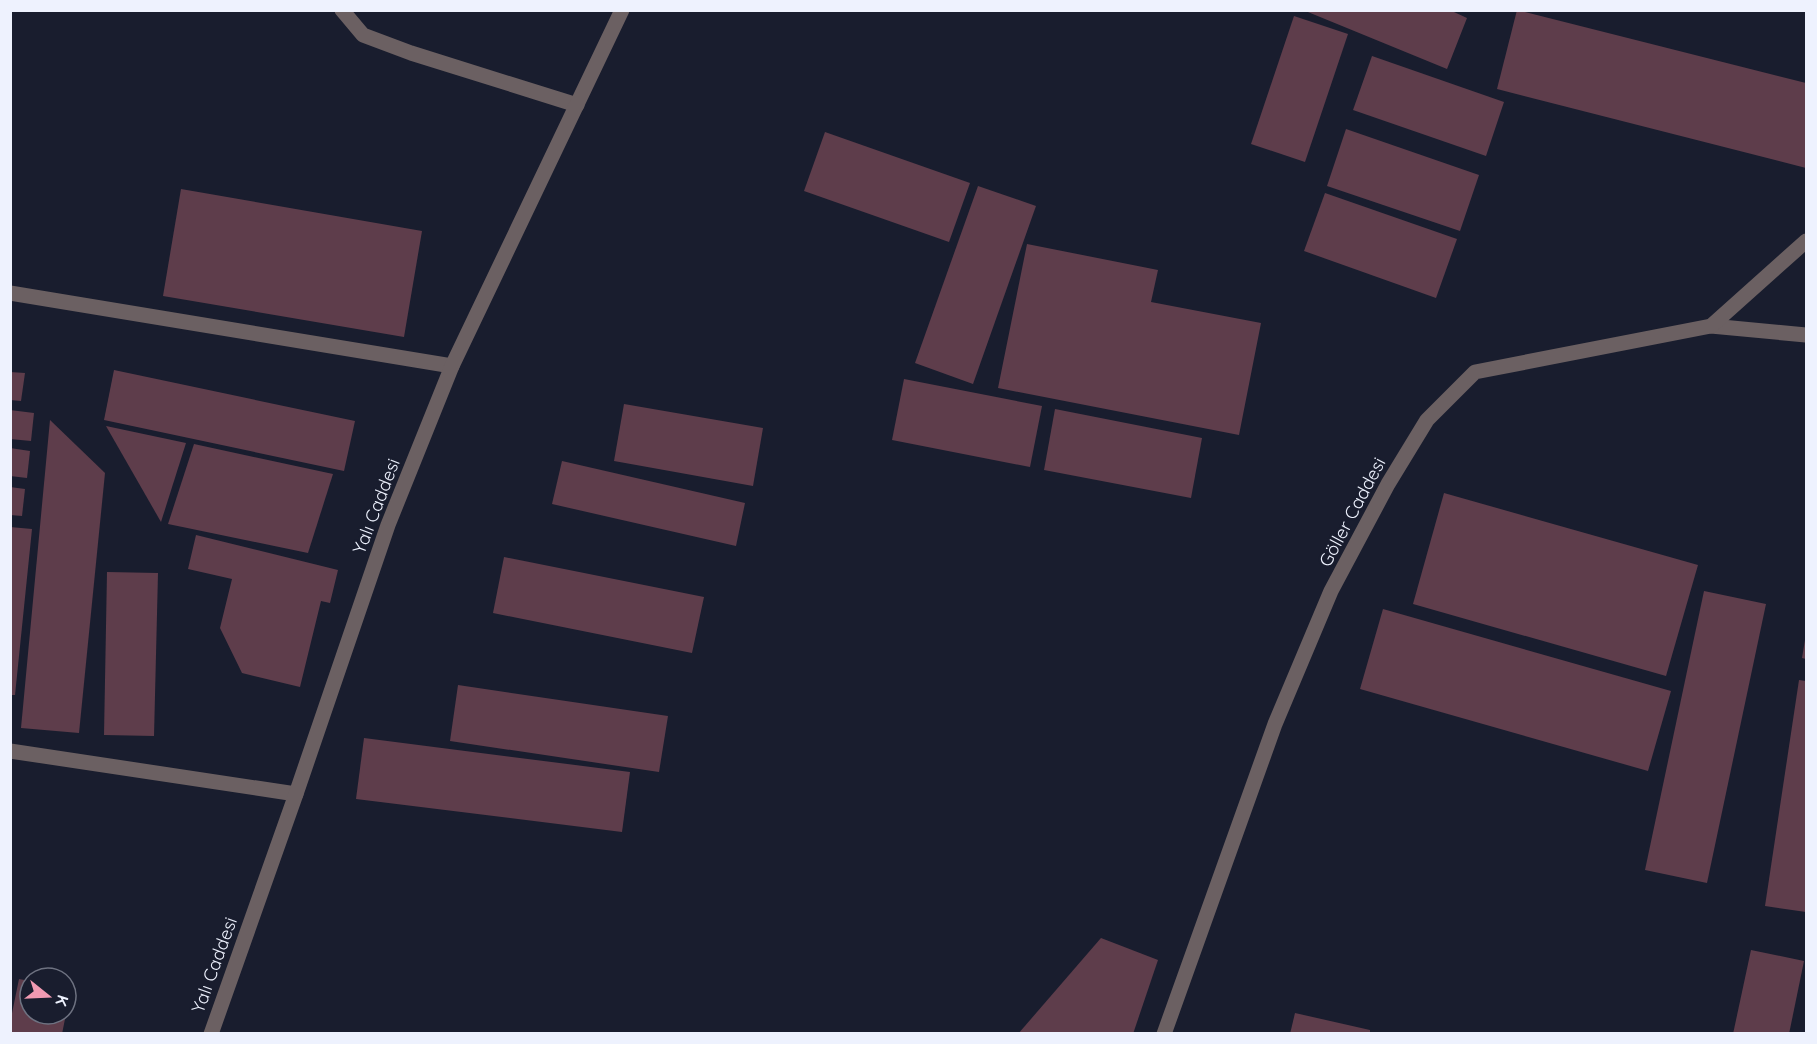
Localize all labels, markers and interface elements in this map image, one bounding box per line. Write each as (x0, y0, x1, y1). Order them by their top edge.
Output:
street label: Göller Caddesi (1314, 453, 1390, 571)
street label: Yalı Caddesi (347, 455, 405, 557)
street label: Yalı Caddesi (186, 914, 242, 1016)
north arrow (18, 966, 78, 1026)
text: K (51, 993, 73, 1009)

